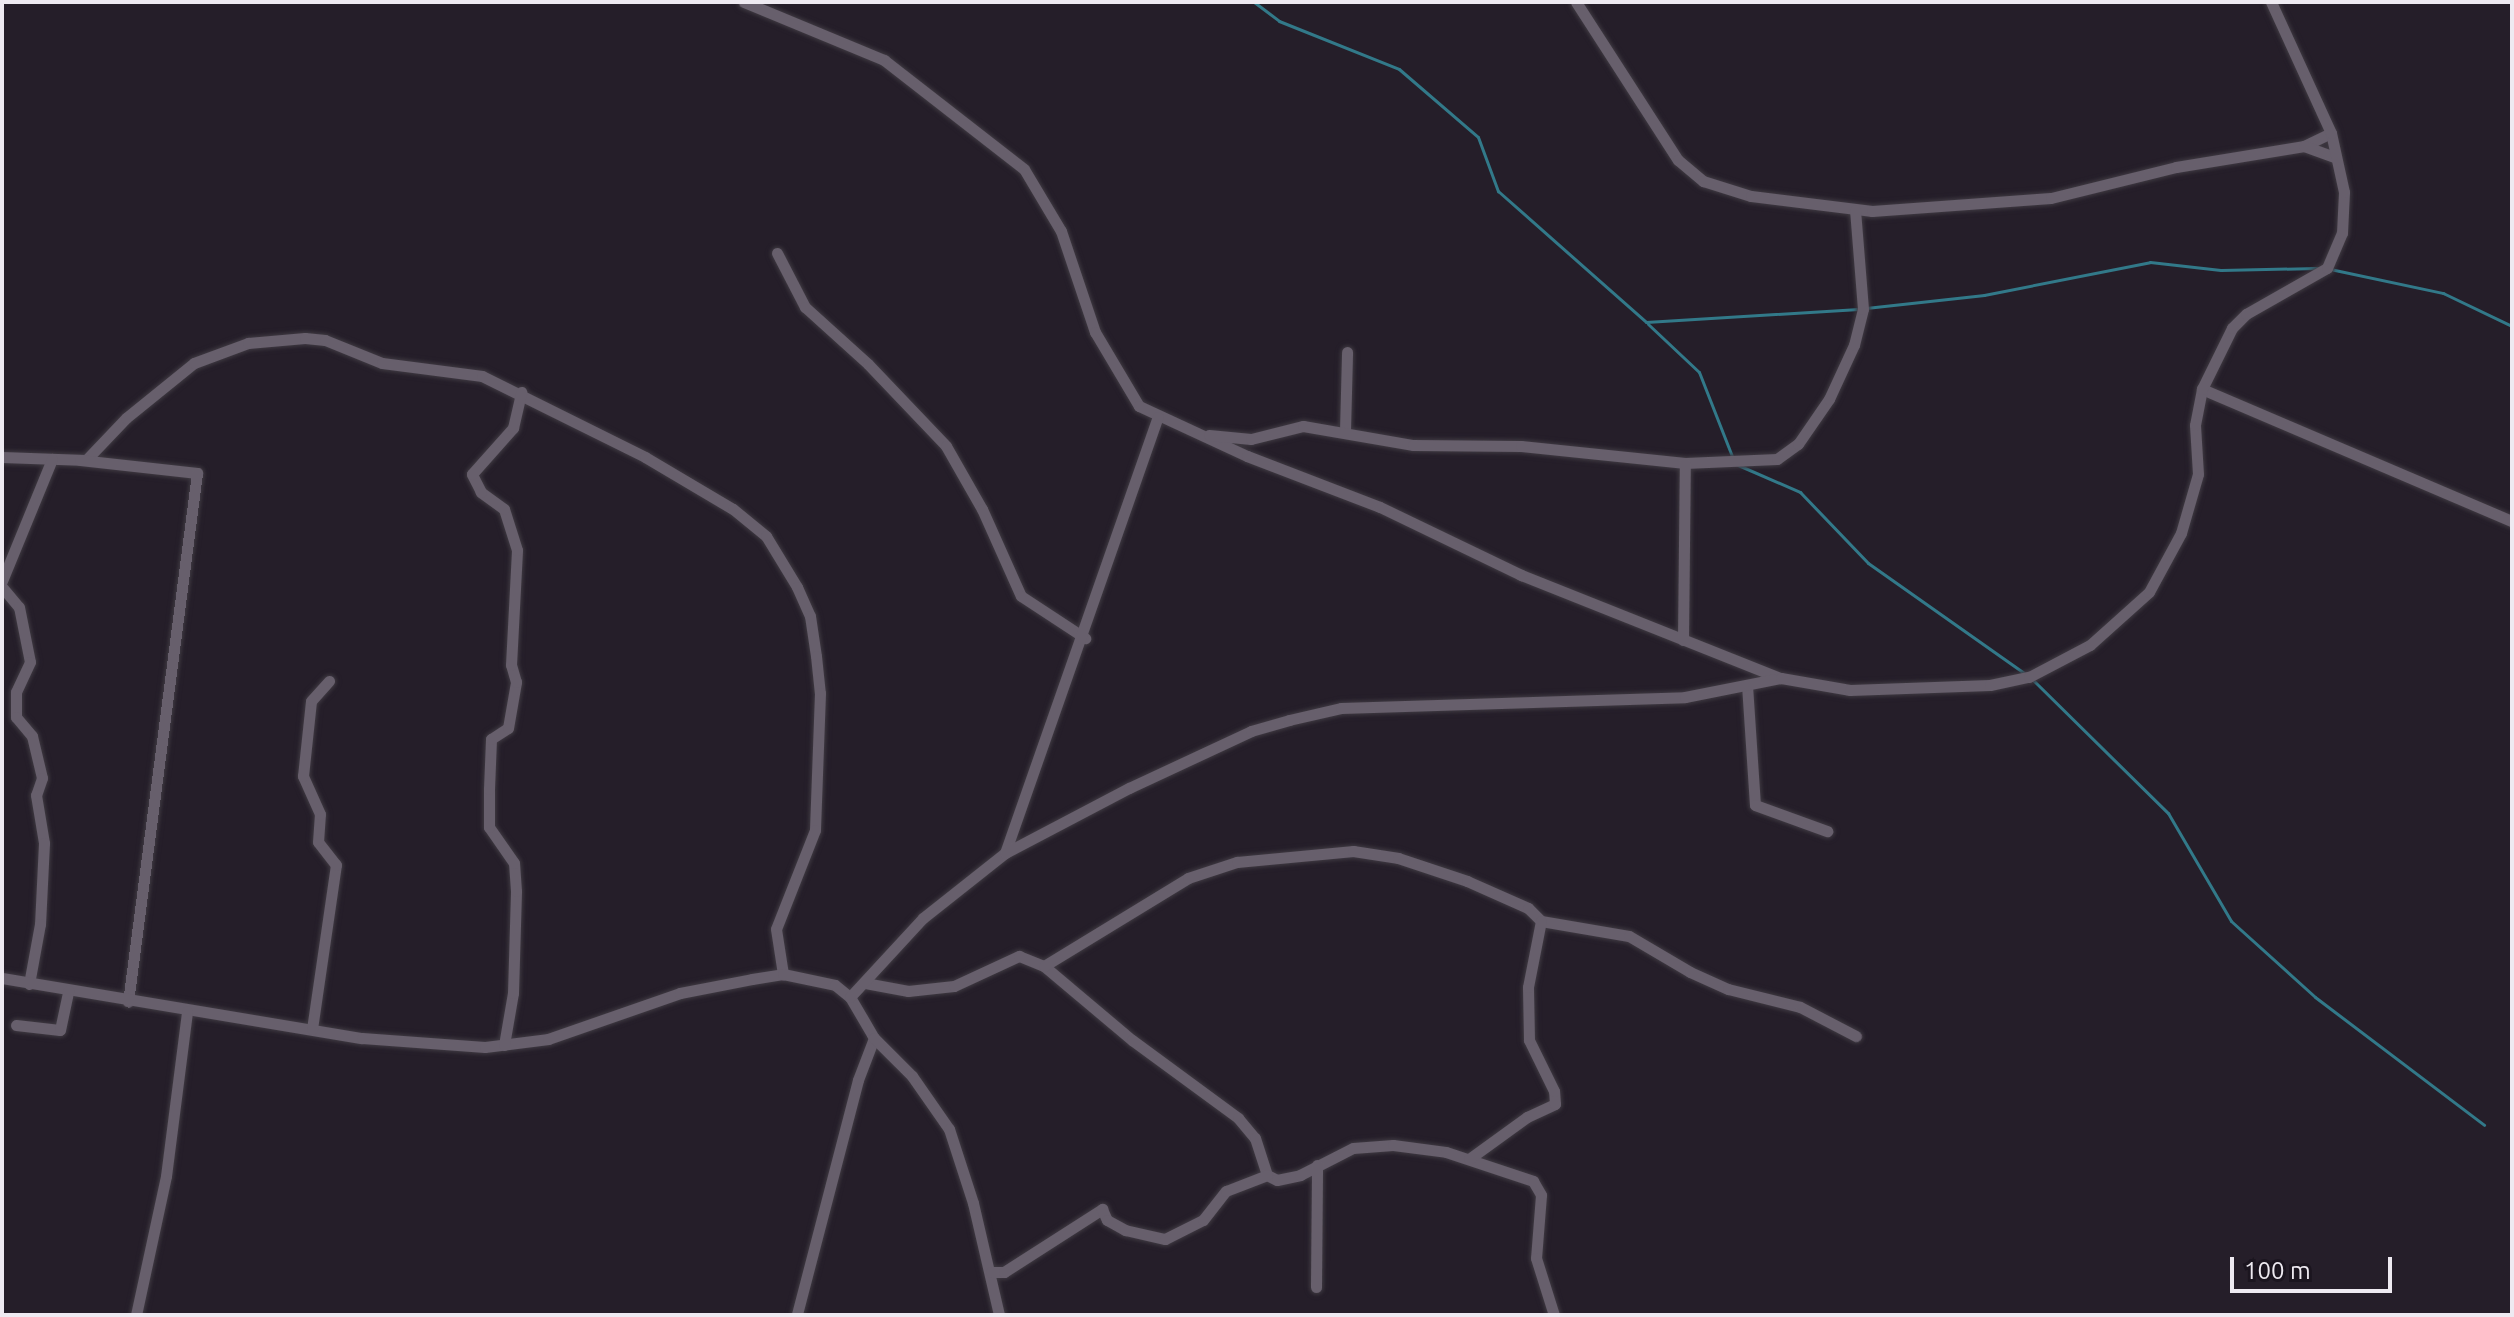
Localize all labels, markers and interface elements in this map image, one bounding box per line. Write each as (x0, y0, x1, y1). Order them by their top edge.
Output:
scale bar (2234, 1241, 2396, 1291)
text: 100 m (2244, 1257, 2311, 1284)

